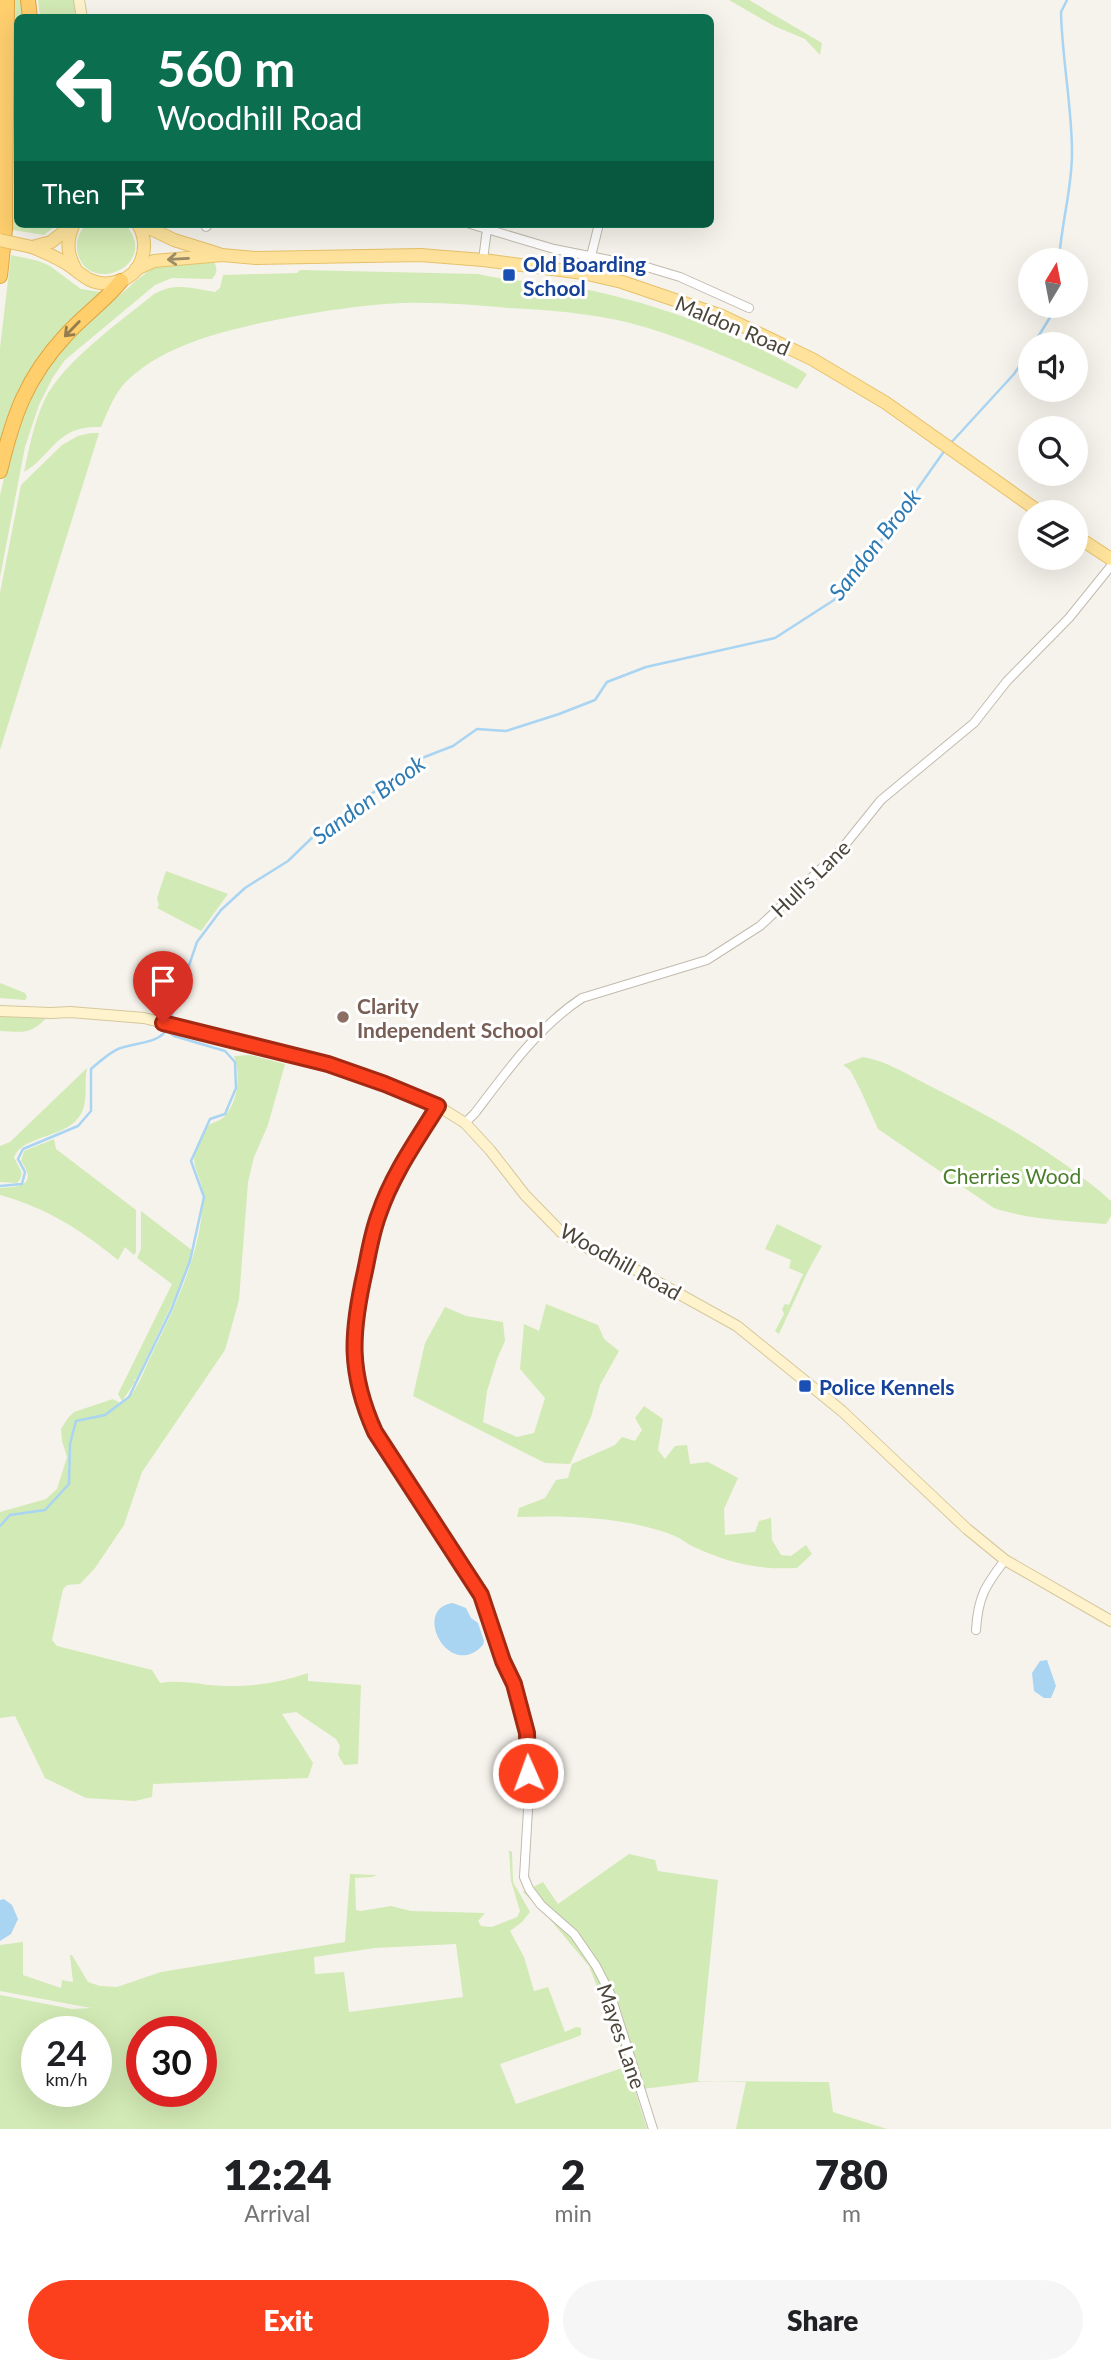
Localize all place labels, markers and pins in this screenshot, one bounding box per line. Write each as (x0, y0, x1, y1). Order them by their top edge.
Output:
place label: Old Boarding School (523, 251, 646, 300)
marker: Old Boarding School (501, 267, 517, 283)
pin (133, 951, 193, 1023)
place label: Clarity Independent School (357, 993, 544, 1042)
marker: Clarity Independent School (335, 1009, 351, 1025)
place label: Police Kennels (819, 1374, 955, 1399)
marker: Police Kennels (797, 1378, 813, 1394)

